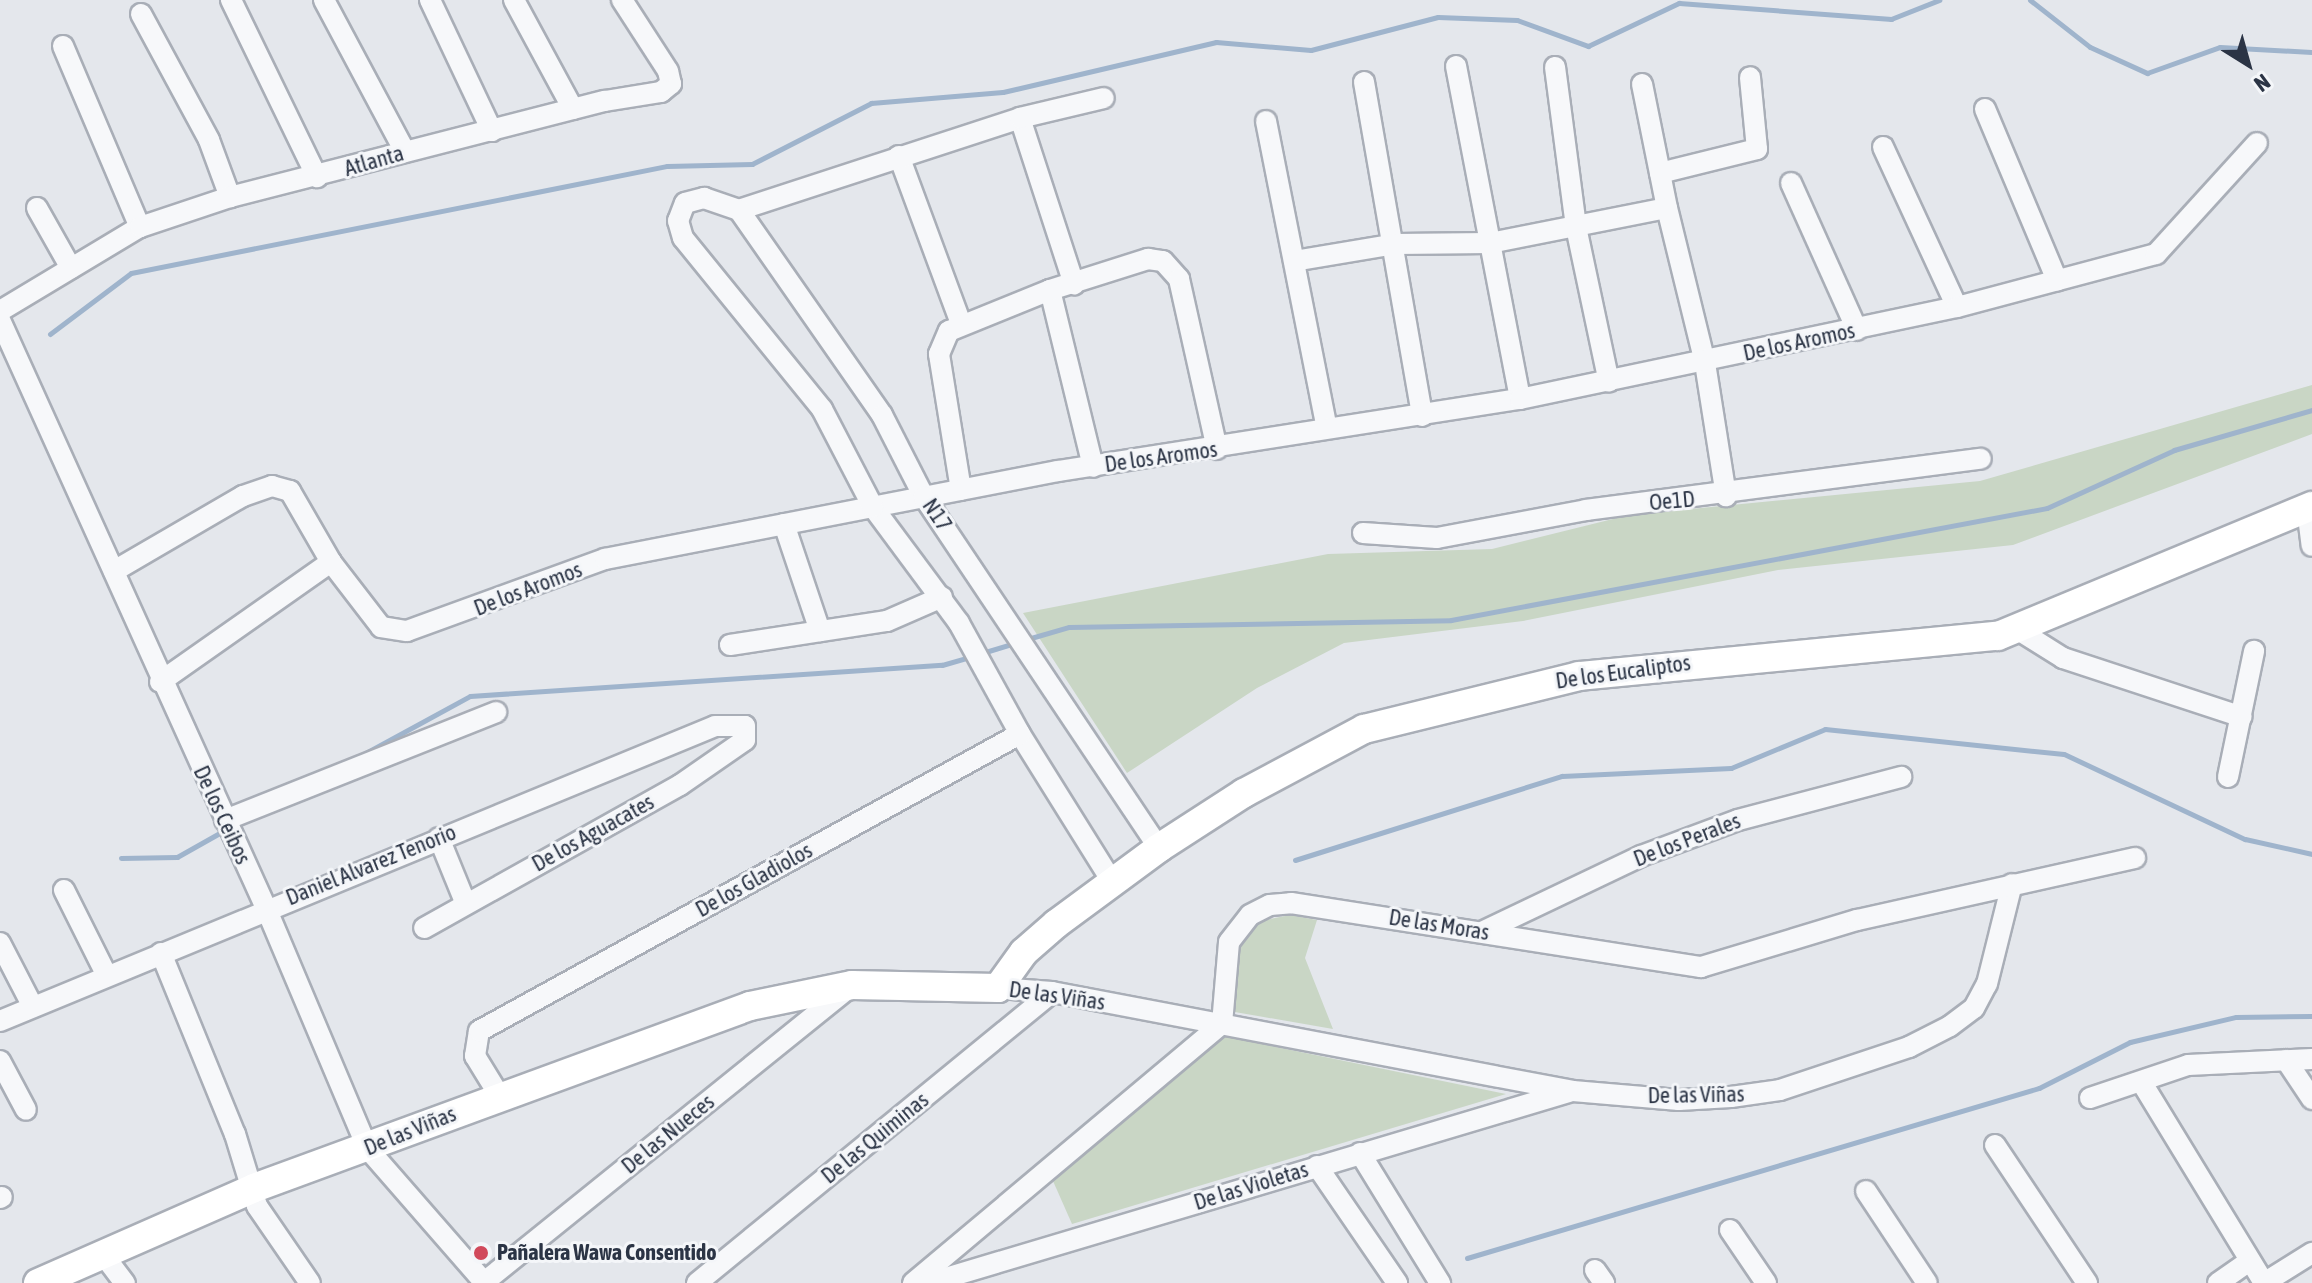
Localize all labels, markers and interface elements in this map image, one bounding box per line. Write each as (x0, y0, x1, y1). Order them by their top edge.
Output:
north arrow (2208, 24, 2288, 104)
text: N (2249, 69, 2275, 97)
street label: Atlanta (341, 140, 407, 182)
street label: De los Aromos (1741, 317, 1857, 367)
street label: De los Aromos (1103, 436, 1219, 478)
street label: Oe1D (1648, 486, 1696, 516)
street label: N17 (917, 494, 957, 536)
street label: De los Aromos (470, 556, 586, 622)
street label: De los Eucaliptos (1554, 649, 1692, 695)
street label: De los Ceibos (188, 762, 256, 868)
street label: De los Aguacates (527, 789, 659, 877)
street label: De los Perales (1630, 808, 1744, 872)
street label: Daniel Alvarez Tenorio (282, 819, 460, 911)
street label: De los Gladiolos (691, 837, 817, 923)
street label: De las Moras (1387, 904, 1491, 946)
street label: De las Viñas (1007, 976, 1107, 1016)
street label: De las Viñas (1647, 1081, 1745, 1109)
street label: De las Quiminas (816, 1087, 934, 1189)
street label: De las Nueces (616, 1089, 720, 1179)
street label: De las Viñas (360, 1101, 460, 1161)
street label: De las Violetas (1191, 1156, 1311, 1216)
place label: Pañalera Wawa Consentido (497, 1240, 717, 1266)
marker: Pañalera Wawa Consentido (472, 1244, 490, 1262)

